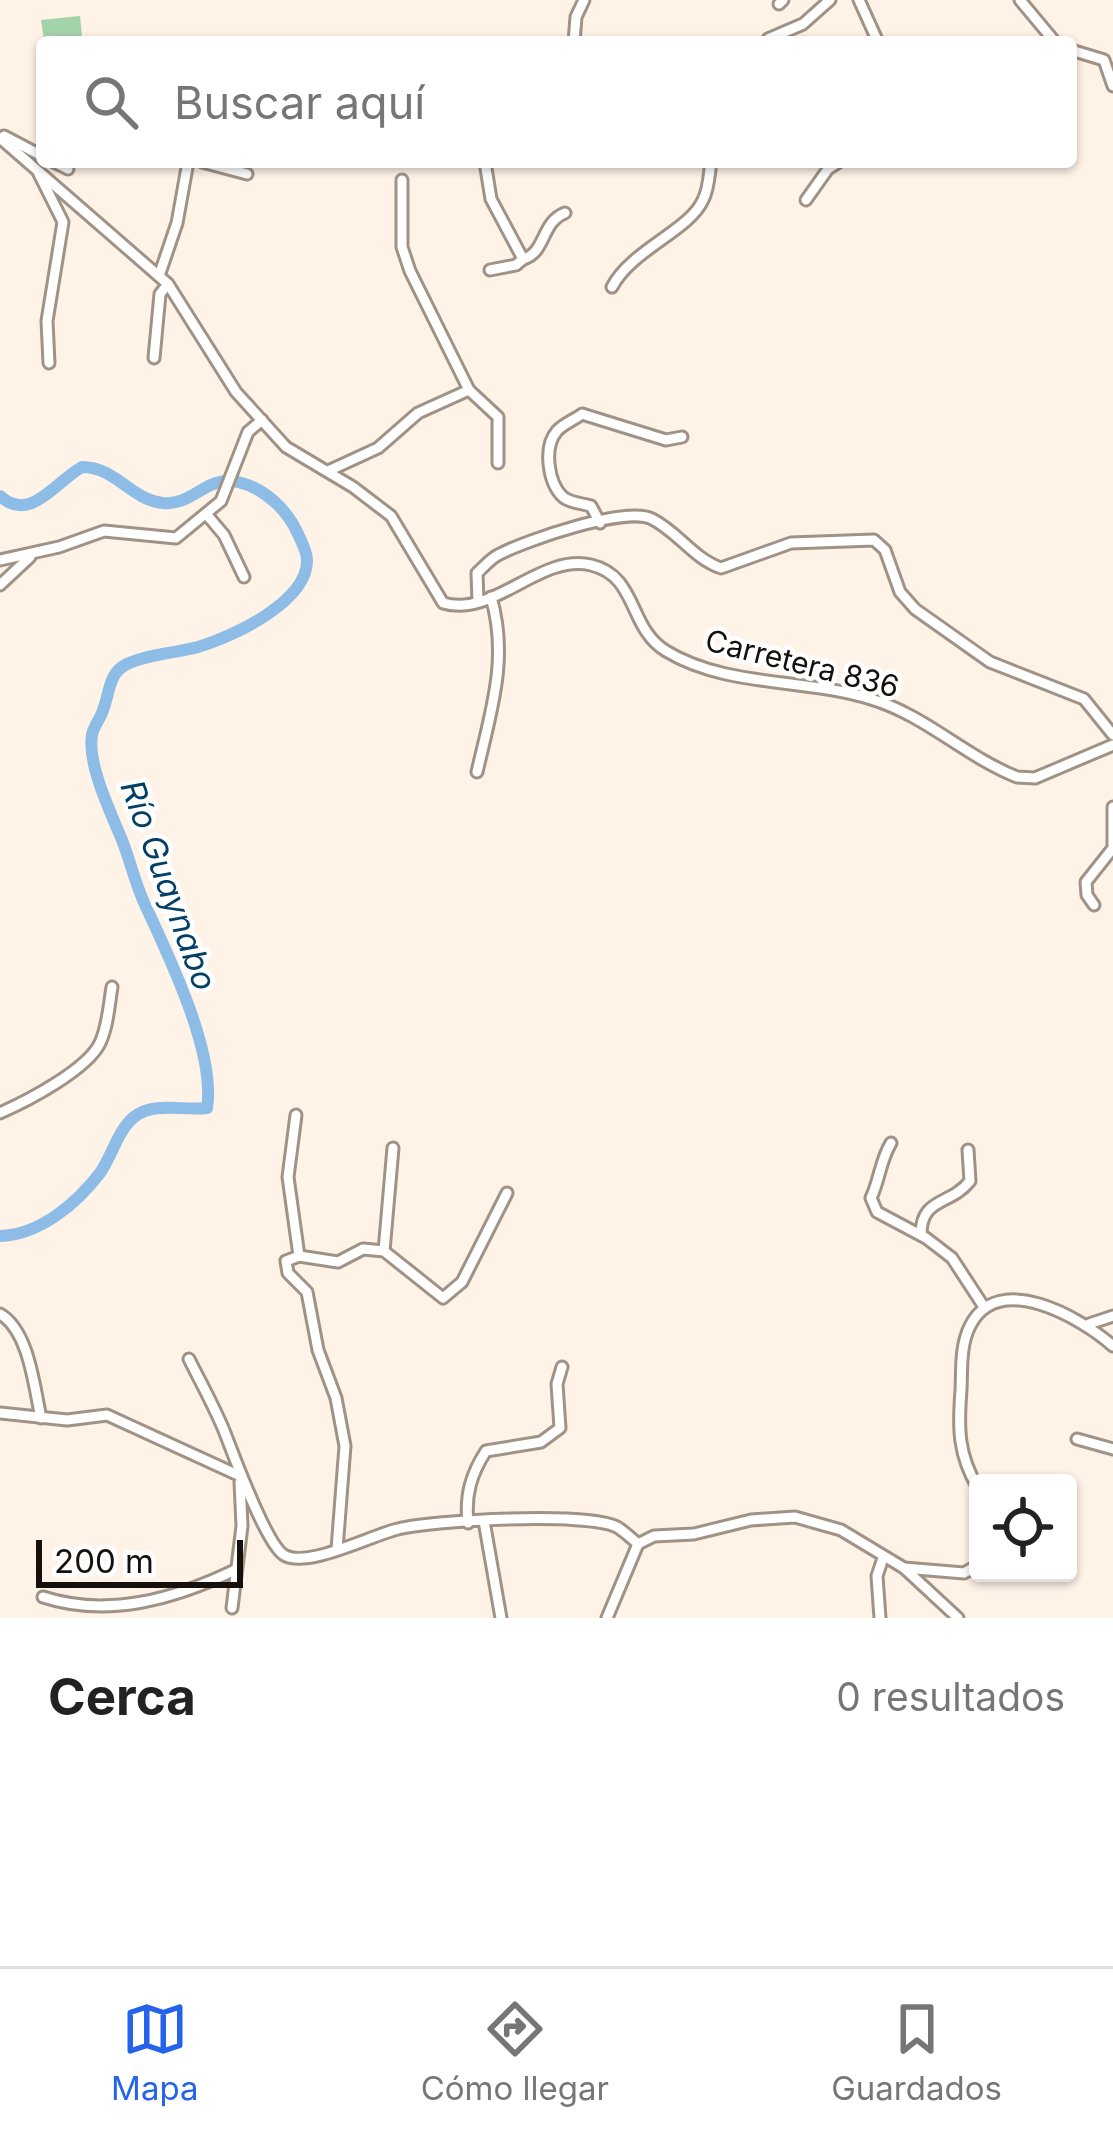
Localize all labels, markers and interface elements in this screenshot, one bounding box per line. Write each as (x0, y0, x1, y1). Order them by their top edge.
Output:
search box (36, 36, 1077, 168)
icon: search (78, 69, 144, 135)
text: Buscar aquí (174, 75, 425, 130)
street label: Carretera 836 (702, 622, 903, 704)
water label: Río Guaynabo (112, 775, 226, 995)
map controls (969, 1474, 1077, 1582)
button: locate (969, 1474, 1077, 1582)
scale bar (36, 1534, 243, 1587)
text: 200 m (54, 1541, 154, 1581)
text: Cerca (48, 1666, 196, 1727)
text: 0 resultados (836, 1673, 1065, 1720)
tab: Mapa (111, 1996, 199, 2108)
tab: Cómo llegar (421, 1996, 609, 2108)
tab: Guardados (831, 1996, 1002, 2108)

